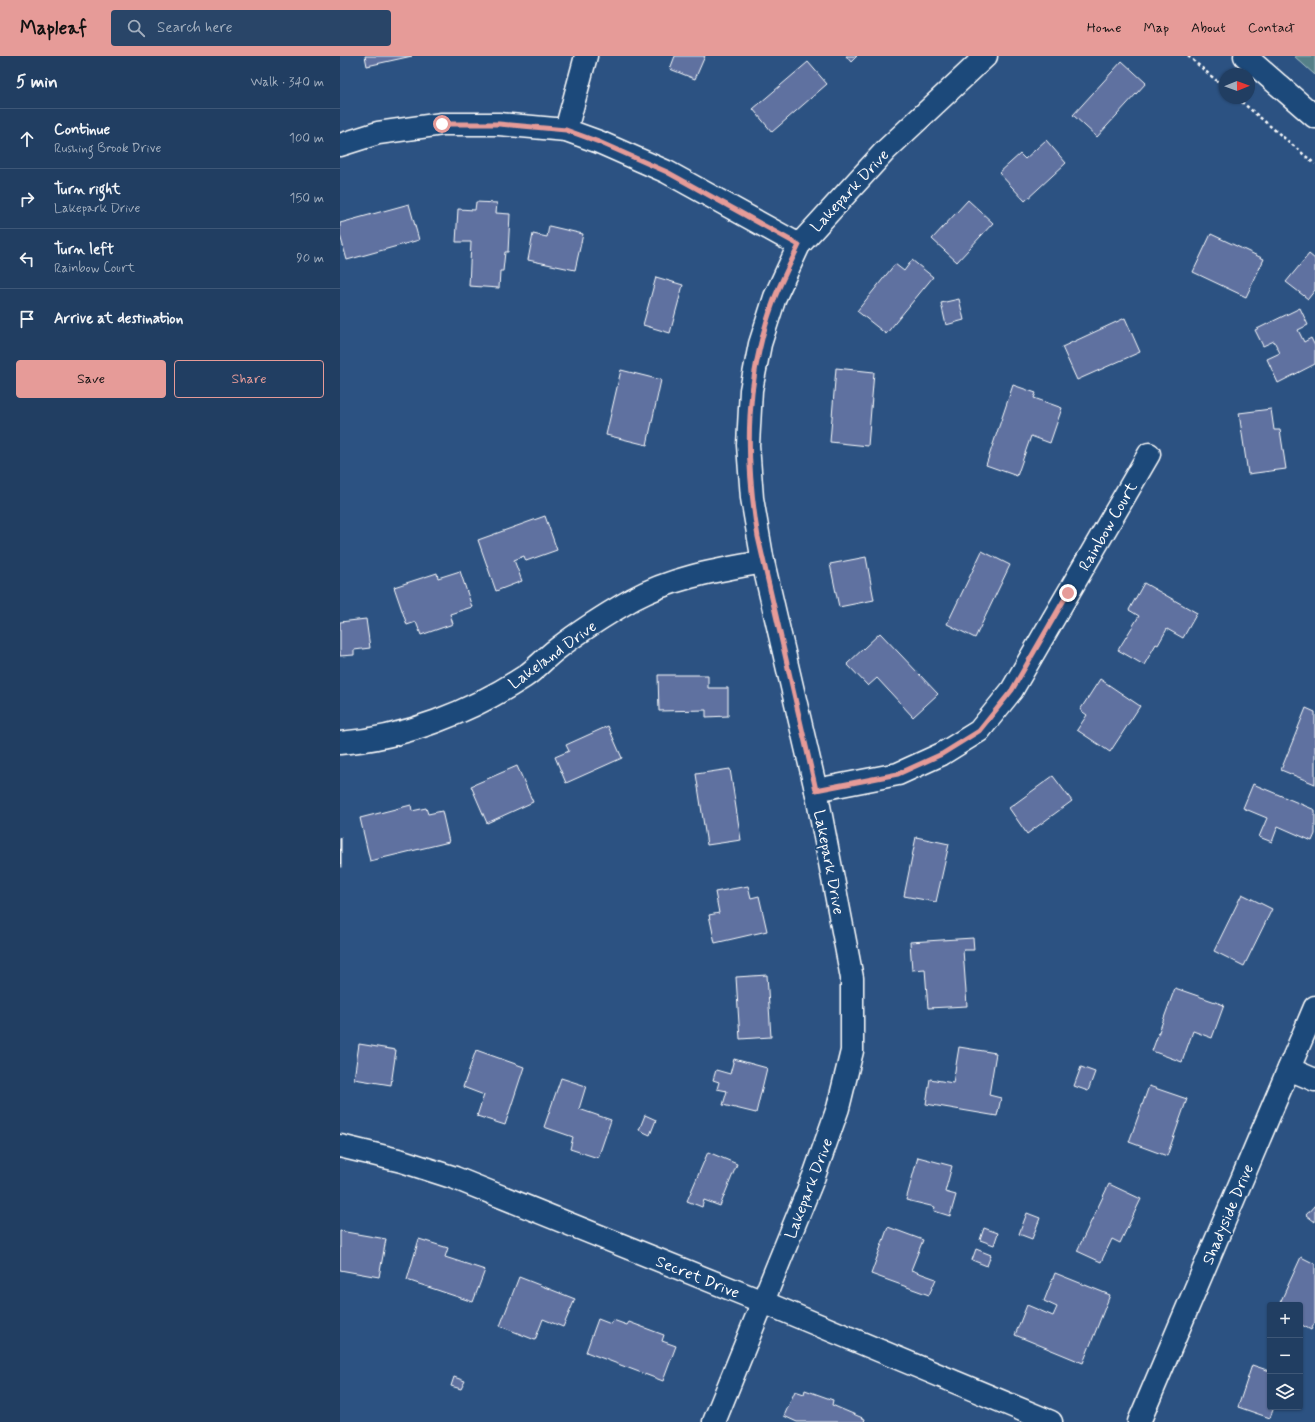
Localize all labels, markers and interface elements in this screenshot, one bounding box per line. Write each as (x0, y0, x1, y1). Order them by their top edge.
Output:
search box (111, 10, 391, 46)
text: Mapleaf (20, 16, 87, 41)
icon: search (125, 17, 147, 39)
text: Search here (157, 18, 233, 38)
text: Home (1087, 19, 1121, 37)
text: Map (1143, 19, 1169, 37)
text: About (1191, 19, 1226, 37)
text: Contact (1248, 19, 1295, 37)
north arrow (1219, 68, 1255, 104)
text: 5 min (16, 71, 58, 93)
text: Walk · 340 m (250, 74, 324, 91)
route start (433, 115, 451, 133)
text: Continue (54, 120, 110, 140)
icon: ahead (16, 128, 38, 150)
text: 100 m (289, 130, 324, 147)
text: Rushing Brook Drive (54, 140, 161, 157)
street label: Lakepark Drive (806, 145, 894, 237)
text: Turn right (54, 180, 121, 200)
icon: right (16, 188, 38, 210)
text: 150 m (290, 190, 324, 207)
text: Lakepark Drive (54, 200, 140, 217)
text: Turn left (54, 240, 114, 260)
icon: left (16, 248, 38, 270)
text: 90 m (296, 250, 324, 267)
text: Rainbow Court (54, 260, 135, 277)
icon: arrive (16, 308, 38, 330)
text: Arrive at destination (54, 309, 183, 329)
button: Save (16, 360, 166, 398)
button: Share (174, 360, 324, 398)
street label: Rainbow Court (1074, 478, 1143, 575)
route end (1059, 584, 1077, 602)
street label: Lakeland Drive (505, 616, 601, 694)
street label: Lakepark Drive (808, 808, 849, 916)
street label: Lakepark Drive (781, 1135, 838, 1242)
street label: Shadyside Drive (1198, 1161, 1259, 1268)
street label: Secret Drive (652, 1251, 742, 1304)
map controls (1267, 1302, 1303, 1410)
button: + (1267, 1302, 1303, 1338)
button: − (1267, 1338, 1303, 1374)
button: layers (1267, 1374, 1303, 1410)

